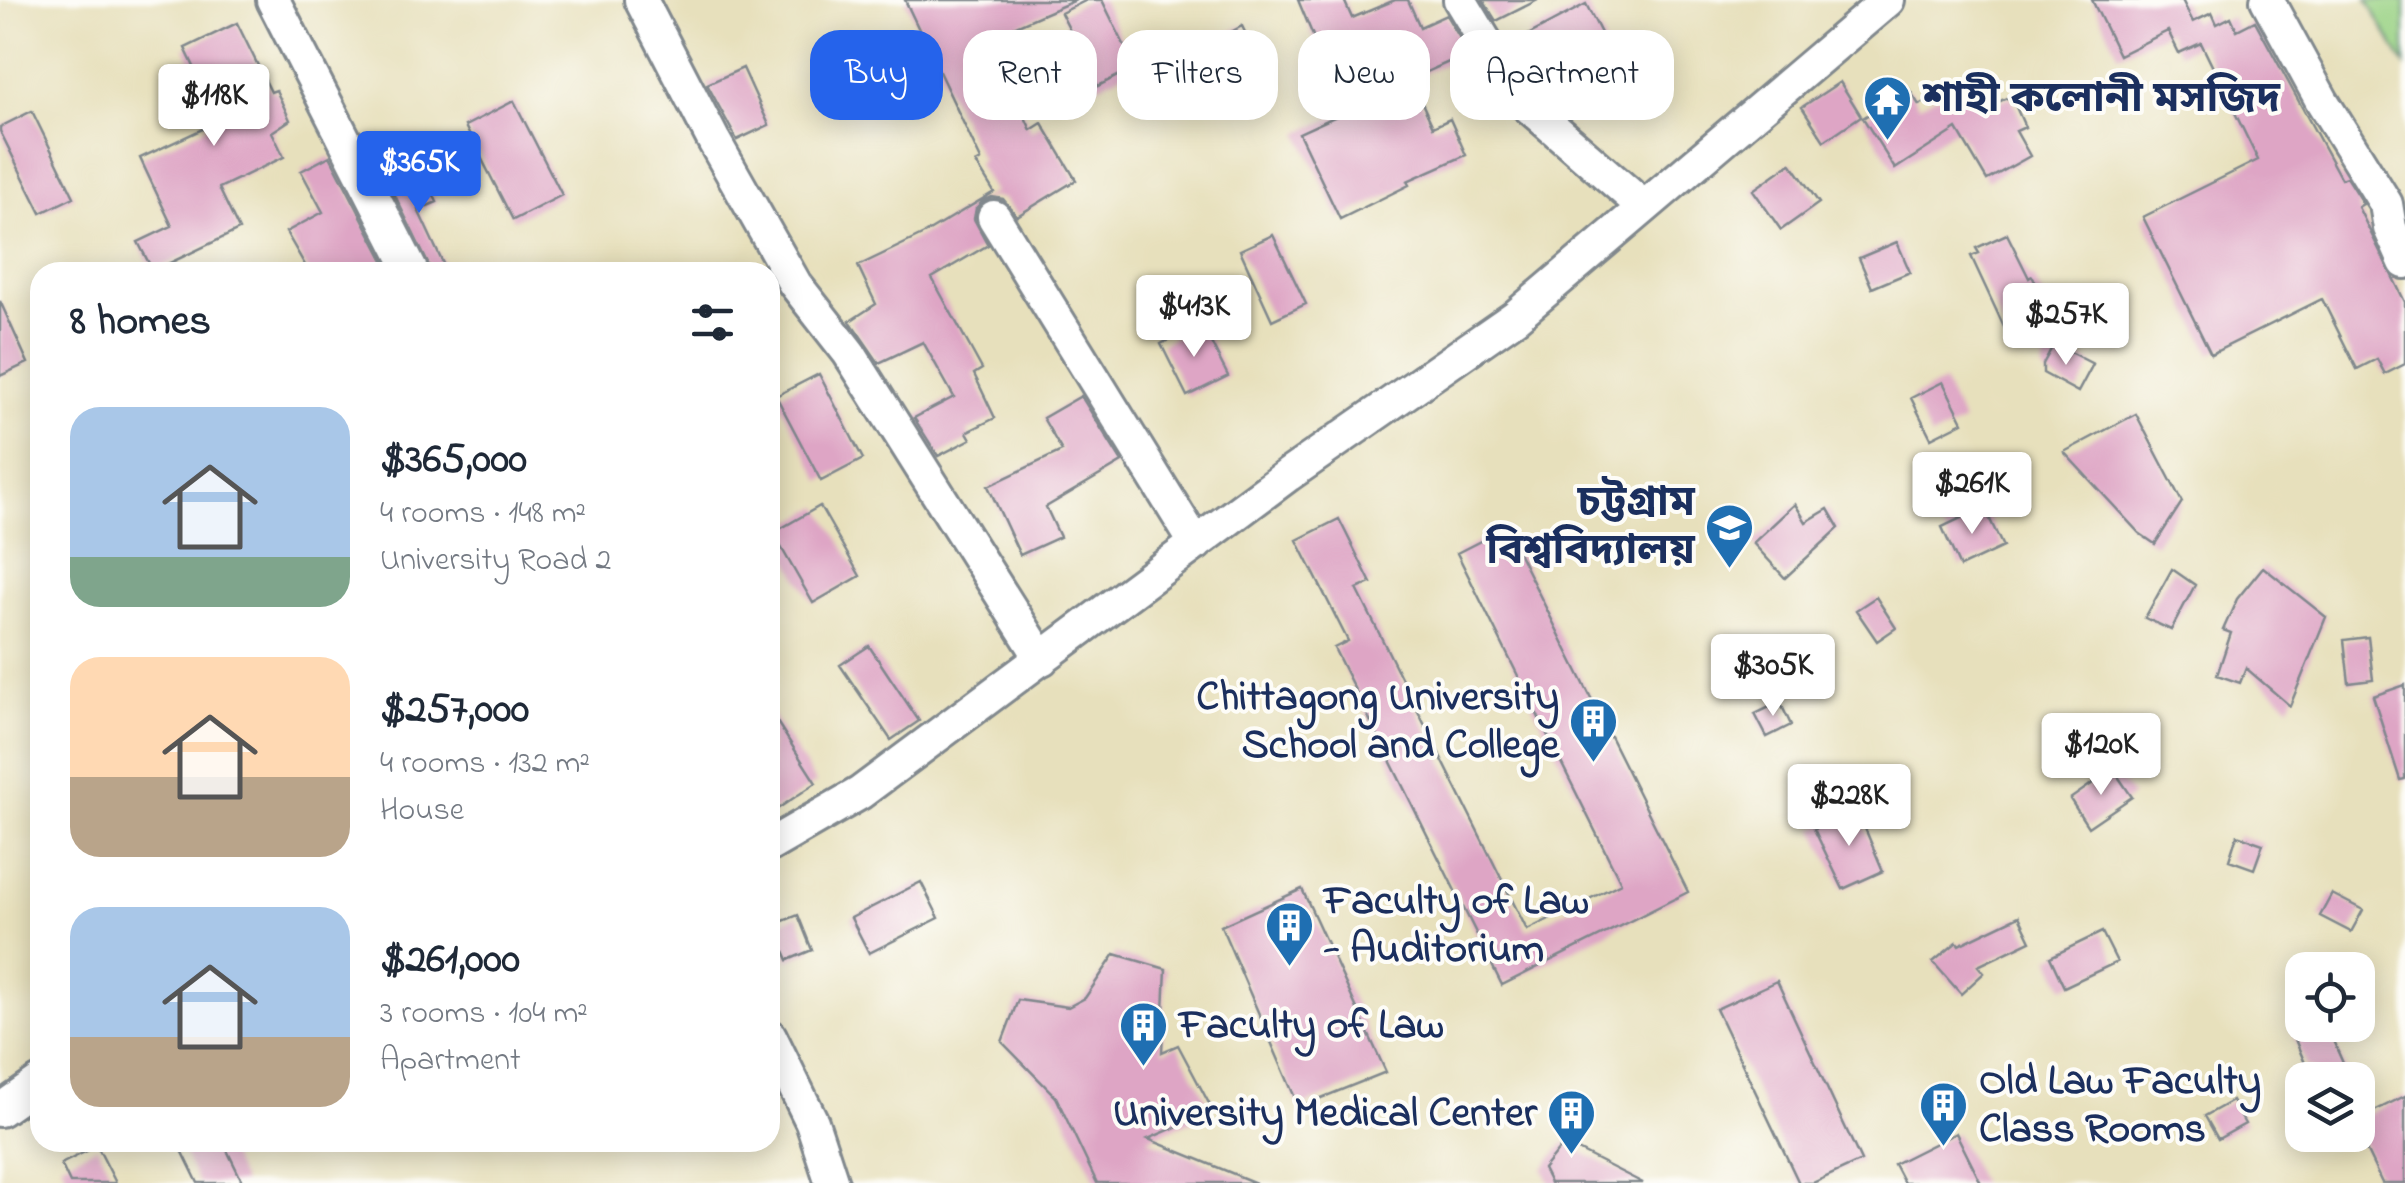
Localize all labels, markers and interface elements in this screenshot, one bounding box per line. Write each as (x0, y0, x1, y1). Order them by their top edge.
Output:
chip: Buy (810, 30, 943, 120)
chip: Rent (963, 30, 1097, 120)
chip: Filters (1117, 30, 1278, 120)
chip: New (1298, 30, 1430, 120)
chip: Apartment (1450, 30, 1674, 120)
pin: $118K (144, 64, 284, 149)
place label: শাহী কলোনী মসজিদ (1922, 70, 2281, 131)
text: $118K (180, 73, 248, 120)
temple icon: শাহী কলোনী মসজিদ (1862, 74, 1914, 142)
pin: $365K (349, 131, 489, 216)
text: $365K (379, 140, 459, 187)
pin: $413K (1124, 275, 1264, 360)
pin: $257K (1996, 283, 2136, 368)
text: $413K (1158, 284, 1230, 331)
text: 8 homes (70, 292, 211, 353)
text: $257K (2025, 292, 2107, 339)
icon: filters (685, 295, 740, 350)
text: $365,000 (380, 430, 527, 491)
icon: home (150, 447, 270, 567)
pin: $261K (1902, 452, 2042, 537)
text: $261K (1934, 461, 2010, 508)
place label: চট্টগ্রাম বিশ্ববিদ্যালয় (1485, 474, 1696, 583)
text: 4 rooms · 148 m² (380, 491, 586, 538)
school or university icon: চট্টগ্রাম বিশ্ববিদ্যালয় (1704, 502, 1756, 570)
text: University Road 2 (380, 538, 611, 585)
pin: $305K (1703, 634, 1843, 719)
text: $305K (1733, 643, 1813, 690)
place label: Chittagong University School and College (1196, 668, 1560, 778)
text: $257,000 (380, 680, 529, 741)
building icon: Chittagong University School and College (1568, 696, 1620, 764)
icon: home (150, 697, 270, 817)
pin: $120K (2031, 713, 2171, 798)
text: $120K (2064, 722, 2138, 769)
text: 4 rooms · 132 m² (380, 741, 590, 788)
pin: $228K (1779, 764, 1919, 849)
text: $228K (1810, 773, 1888, 820)
text: House (380, 788, 464, 835)
place label: Faculty of Law - Auditorium (1322, 872, 1589, 981)
building icon: Faculty of Law - Auditorium (1263, 900, 1315, 968)
text: $261,000 (380, 930, 520, 991)
icon: home (150, 947, 270, 1067)
map controls (2285, 952, 2375, 1152)
button: locate (2285, 952, 2375, 1042)
text: 3 rooms · 104 m² (380, 991, 588, 1038)
place label: Faculty of Law (1177, 996, 1444, 1057)
building icon: Faculty of Law (1118, 1000, 1170, 1068)
text: Apartment (380, 1038, 521, 1085)
place label: Old Law Faculty Class Rooms (1979, 1052, 2261, 1161)
button: layers (2285, 1062, 2375, 1152)
building icon: Old Law Faculty Class Rooms (1918, 1080, 1970, 1148)
place label: University Medical Center (1113, 1084, 1538, 1145)
building icon: University Medical Center (1546, 1088, 1598, 1156)

